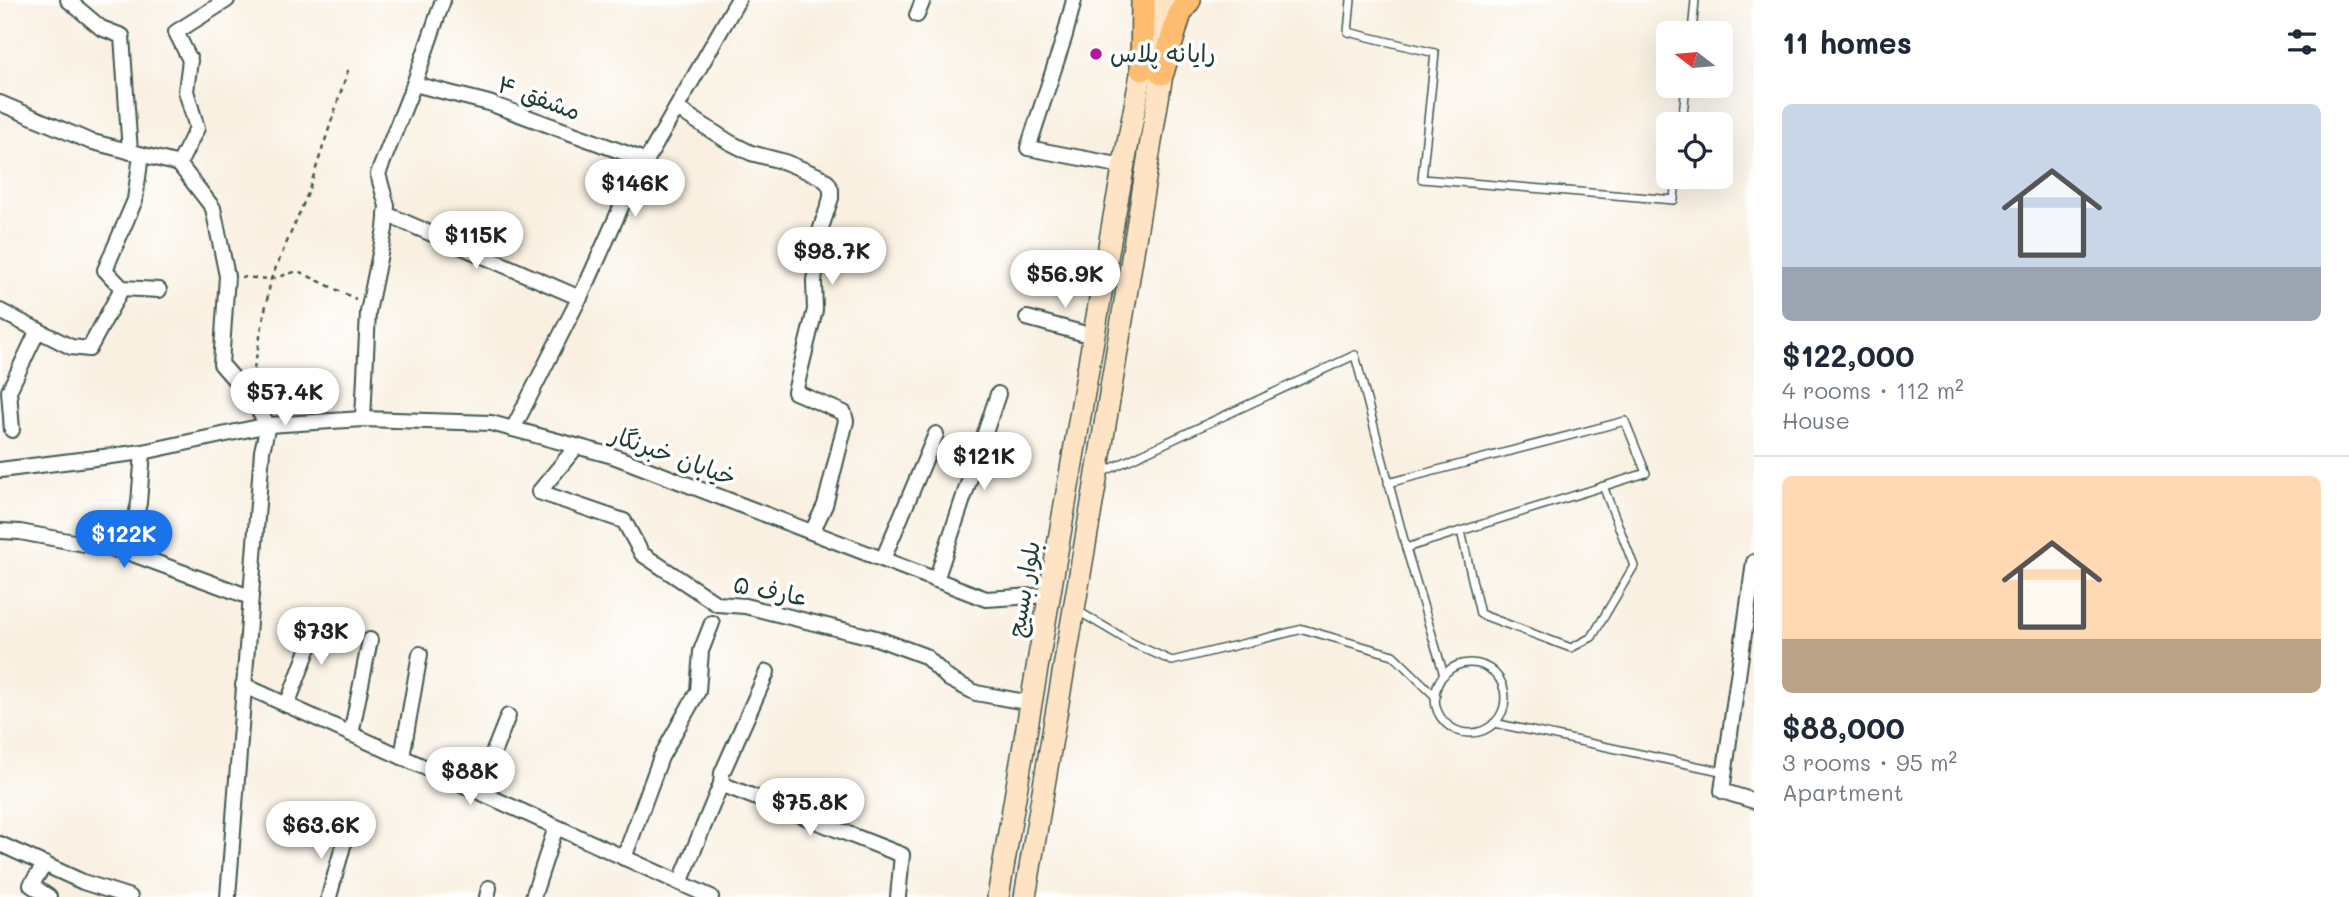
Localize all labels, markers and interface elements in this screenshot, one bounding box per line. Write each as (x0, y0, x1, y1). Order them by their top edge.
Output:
north arrow (1656, 21, 1732, 98)
map controls (1656, 21, 1733, 189)
text: 11 homes (1782, 22, 1912, 62)
icon: filters (2283, 23, 2321, 61)
place label: رایانه پلاس (1110, 37, 1216, 69)
marker: رایانه پلاس (1088, 46, 1104, 62)
street label: مشفق ۴ (494, 67, 585, 126)
button: locate (1656, 112, 1733, 189)
icon: home (1989, 150, 2115, 276)
pin: $146K (586, 160, 684, 219)
text: $146K (601, 167, 669, 197)
pin: $115K (427, 212, 525, 271)
text: $115K (444, 219, 508, 249)
pin: $98.7K (775, 228, 889, 287)
text: $98.7K (793, 235, 871, 265)
pin: $56.9K (1008, 250, 1122, 310)
text: $56.9K (1026, 258, 1104, 288)
text: $122,000 (1782, 335, 1914, 375)
pin: $57.4K (228, 368, 342, 428)
text: 4 rooms · 112 m² (1782, 375, 1964, 405)
text: $57.4K (246, 376, 324, 406)
text: House (1782, 405, 1850, 435)
street label: خیابان خبرنگار (604, 417, 741, 492)
pin: $121K (935, 433, 1033, 492)
text: $121K (953, 440, 1015, 470)
pin: $122K (75, 510, 173, 570)
text: $122K (91, 518, 157, 548)
icon: home (1989, 522, 2115, 648)
street label: بلوار بسیج (999, 538, 1048, 640)
street label: عارف ۵ (731, 567, 810, 612)
pin: $73K (280, 608, 362, 667)
text: $73K (293, 615, 349, 645)
text: $88,000 (1782, 707, 1905, 747)
text: 3 rooms · 95 m² (1782, 747, 1957, 777)
pin: $88K (429, 748, 511, 807)
text: $88K (441, 755, 499, 785)
text: Apartment (1782, 777, 1904, 807)
pin: $75.8K (753, 778, 867, 838)
text: $75.8K (772, 786, 848, 816)
pin: $63.6K (264, 802, 378, 861)
text: $63.6K (282, 809, 360, 839)

